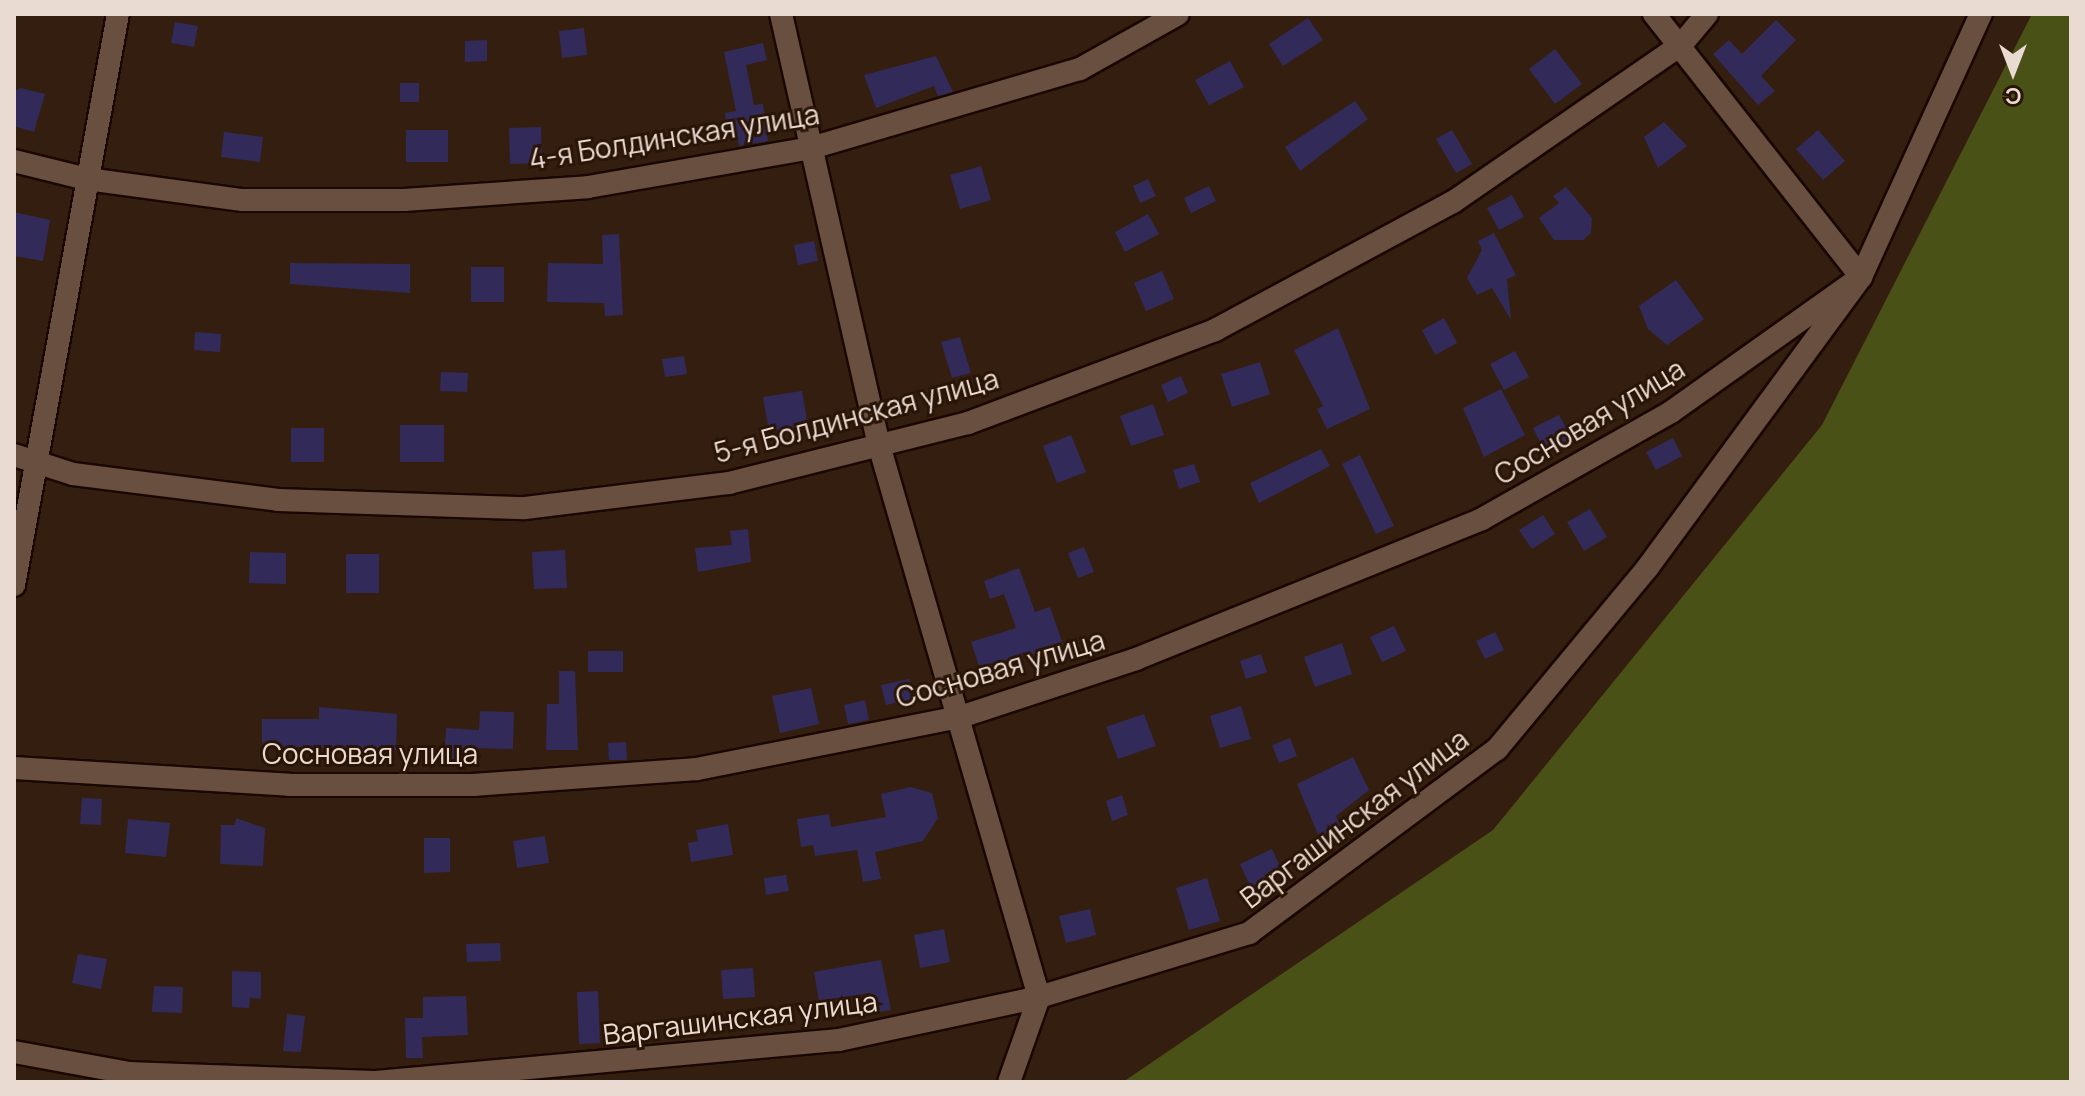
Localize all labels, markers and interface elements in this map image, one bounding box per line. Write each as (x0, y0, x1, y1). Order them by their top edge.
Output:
north arrow (1973, 32, 2053, 112)
text: С (2005, 81, 2021, 111)
street label: 4-я Болдинская улица (527, 96, 821, 176)
street label: Сосновая улица (1488, 351, 1690, 491)
street label: 5-я Болдинская улица (710, 361, 1002, 469)
street label: Сосновая улица (892, 622, 1108, 714)
street label: Варгашинская улица (1234, 721, 1474, 915)
street label: Сосновая улица (262, 736, 478, 770)
street label: Варгашинская улица (601, 983, 879, 1051)

